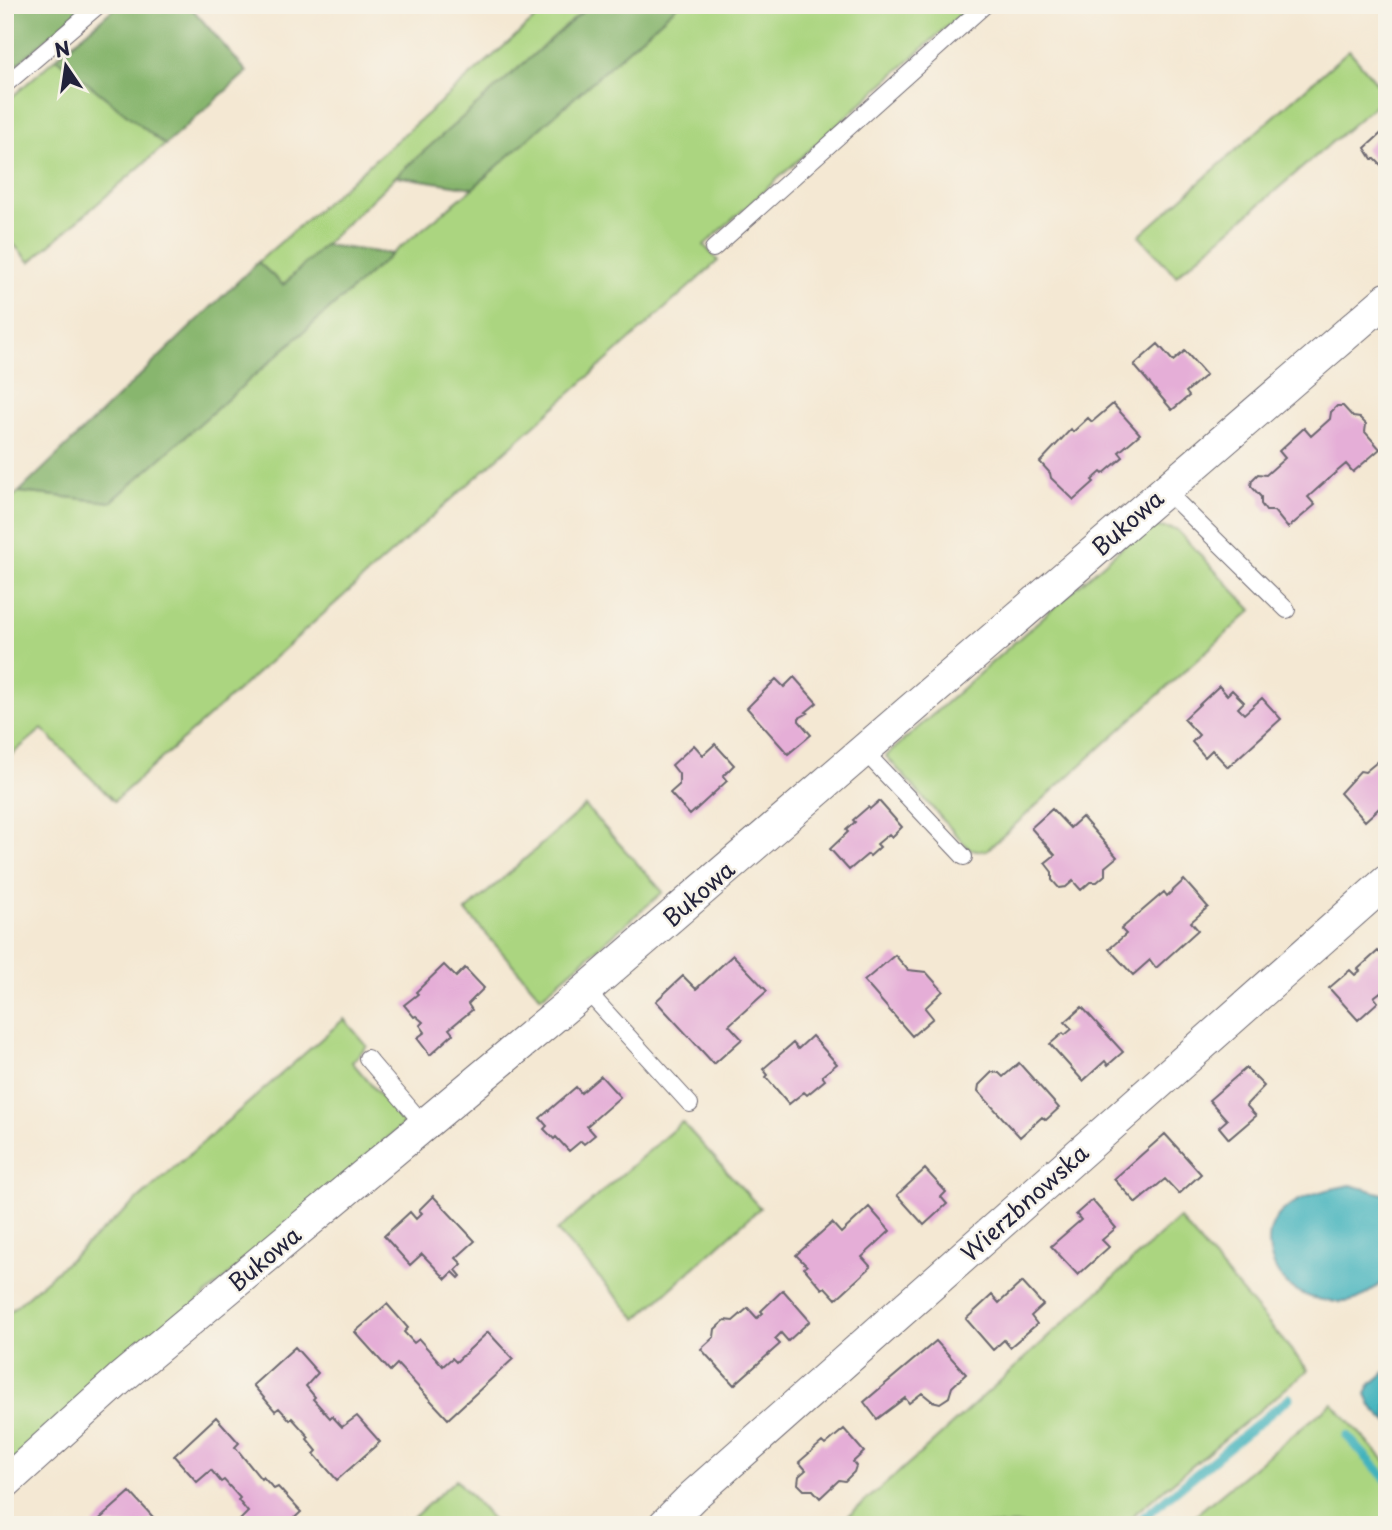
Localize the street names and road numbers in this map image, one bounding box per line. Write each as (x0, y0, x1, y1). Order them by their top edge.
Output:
street label: Bukowa (1083, 480, 1171, 563)
street label: Bukowa (654, 851, 742, 934)
street label: Wierzbnowska (952, 1135, 1096, 1269)
street label: Bukowa (220, 1217, 309, 1299)

